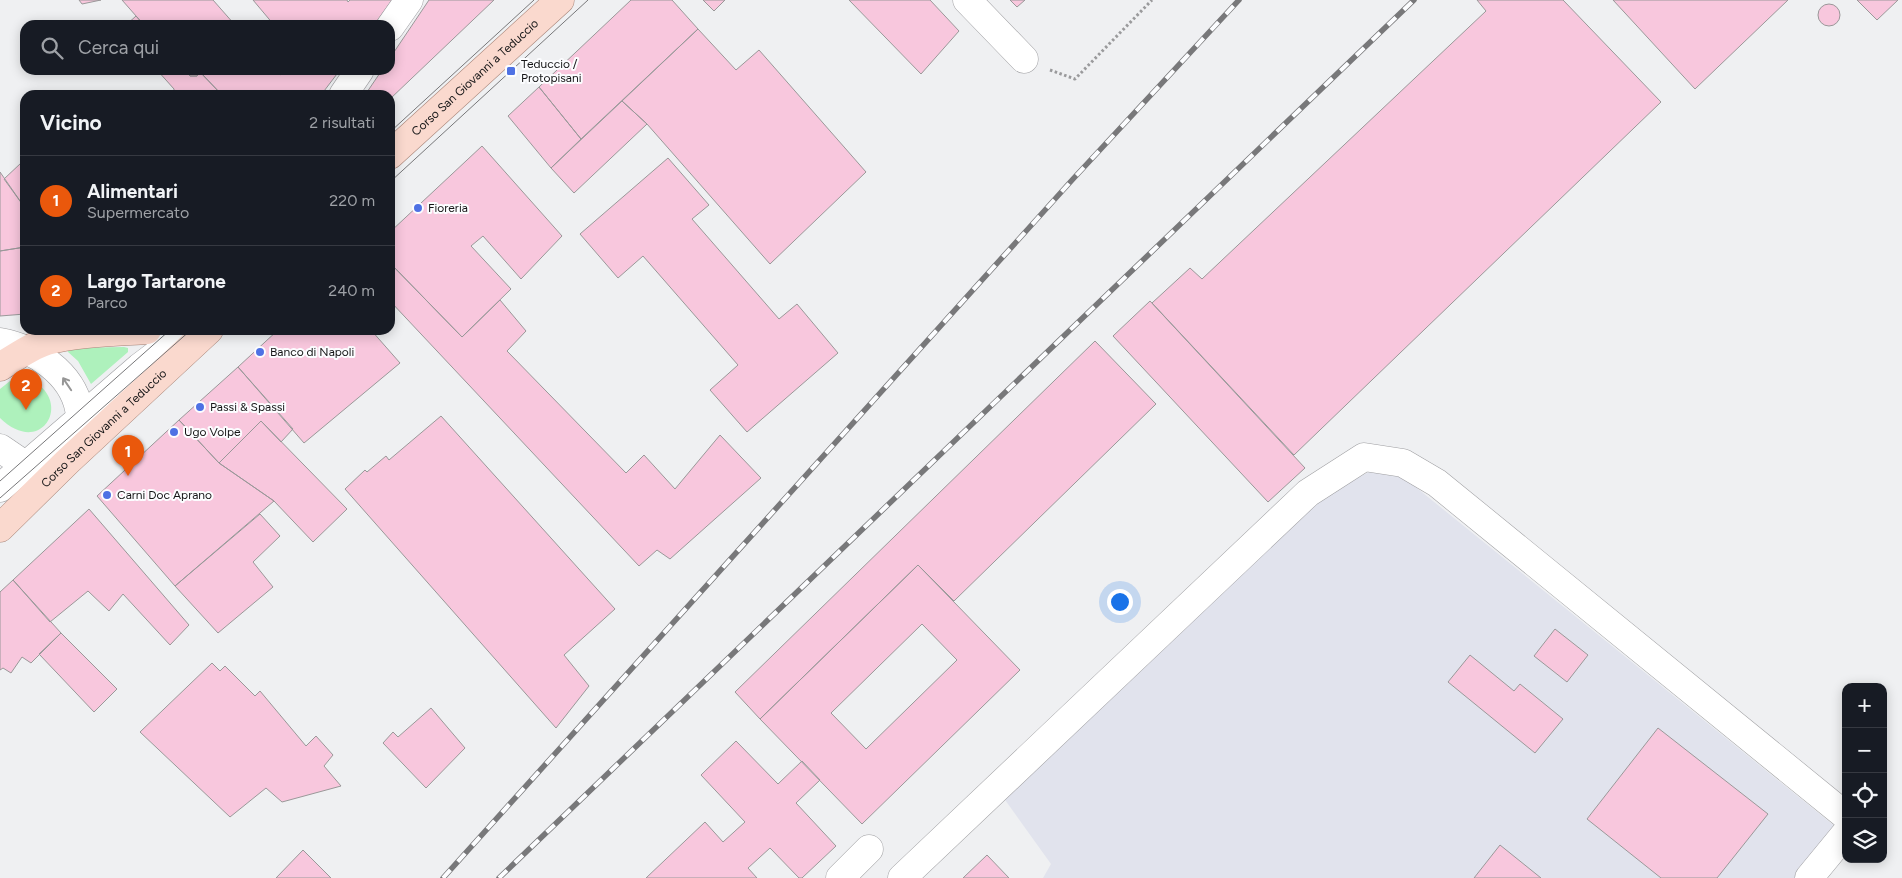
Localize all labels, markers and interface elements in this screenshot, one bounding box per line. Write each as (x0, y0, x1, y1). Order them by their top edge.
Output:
street label: Corso San Giovanni a Teduccio (409, 16, 541, 139)
search box (20, 20, 395, 75)
icon: search (38, 34, 66, 62)
text: Cerca qui (78, 36, 159, 59)
place label: Teduccio / Protopisani (521, 57, 581, 85)
marker: Teduccio / Protopisani (505, 65, 517, 77)
text: Vicino (40, 110, 102, 135)
text: 2 risultati (309, 113, 375, 132)
text: Alimentari (87, 180, 178, 203)
text: 1 (53, 191, 59, 210)
text: 220 m (329, 191, 375, 210)
place label: Fioreria (428, 201, 468, 215)
marker: Fioreria (412, 202, 424, 214)
text: Supermercato (87, 203, 189, 222)
text: Largo Tartarone (87, 270, 226, 293)
text: 2 (51, 281, 61, 300)
text: 240 m (328, 281, 375, 300)
text: Parco (87, 293, 128, 312)
place label: Banco di Napoli (270, 345, 354, 359)
marker: Banco di Napoli (254, 346, 266, 358)
street label: Corso San Giovanni a Teduccio (38, 366, 169, 490)
pin: 2 (10, 369, 42, 410)
one-way arrow (62, 377, 73, 391)
place label: Passi & Spassi (210, 400, 285, 414)
marker: Passi & Spassi (194, 401, 206, 413)
place label: Ugo Volpe (184, 425, 241, 439)
marker: Ugo Volpe (168, 426, 180, 438)
pin: 1 (112, 435, 144, 476)
place label: Carni Doc Aprano (117, 488, 212, 502)
marker: Carni Doc Aprano (101, 489, 113, 501)
your location (1107, 589, 1133, 615)
map controls (1842, 683, 1887, 863)
button: + (1842, 683, 1887, 728)
button: − (1842, 728, 1887, 773)
button: locate (1842, 773, 1887, 818)
button: layers (1842, 818, 1887, 863)

